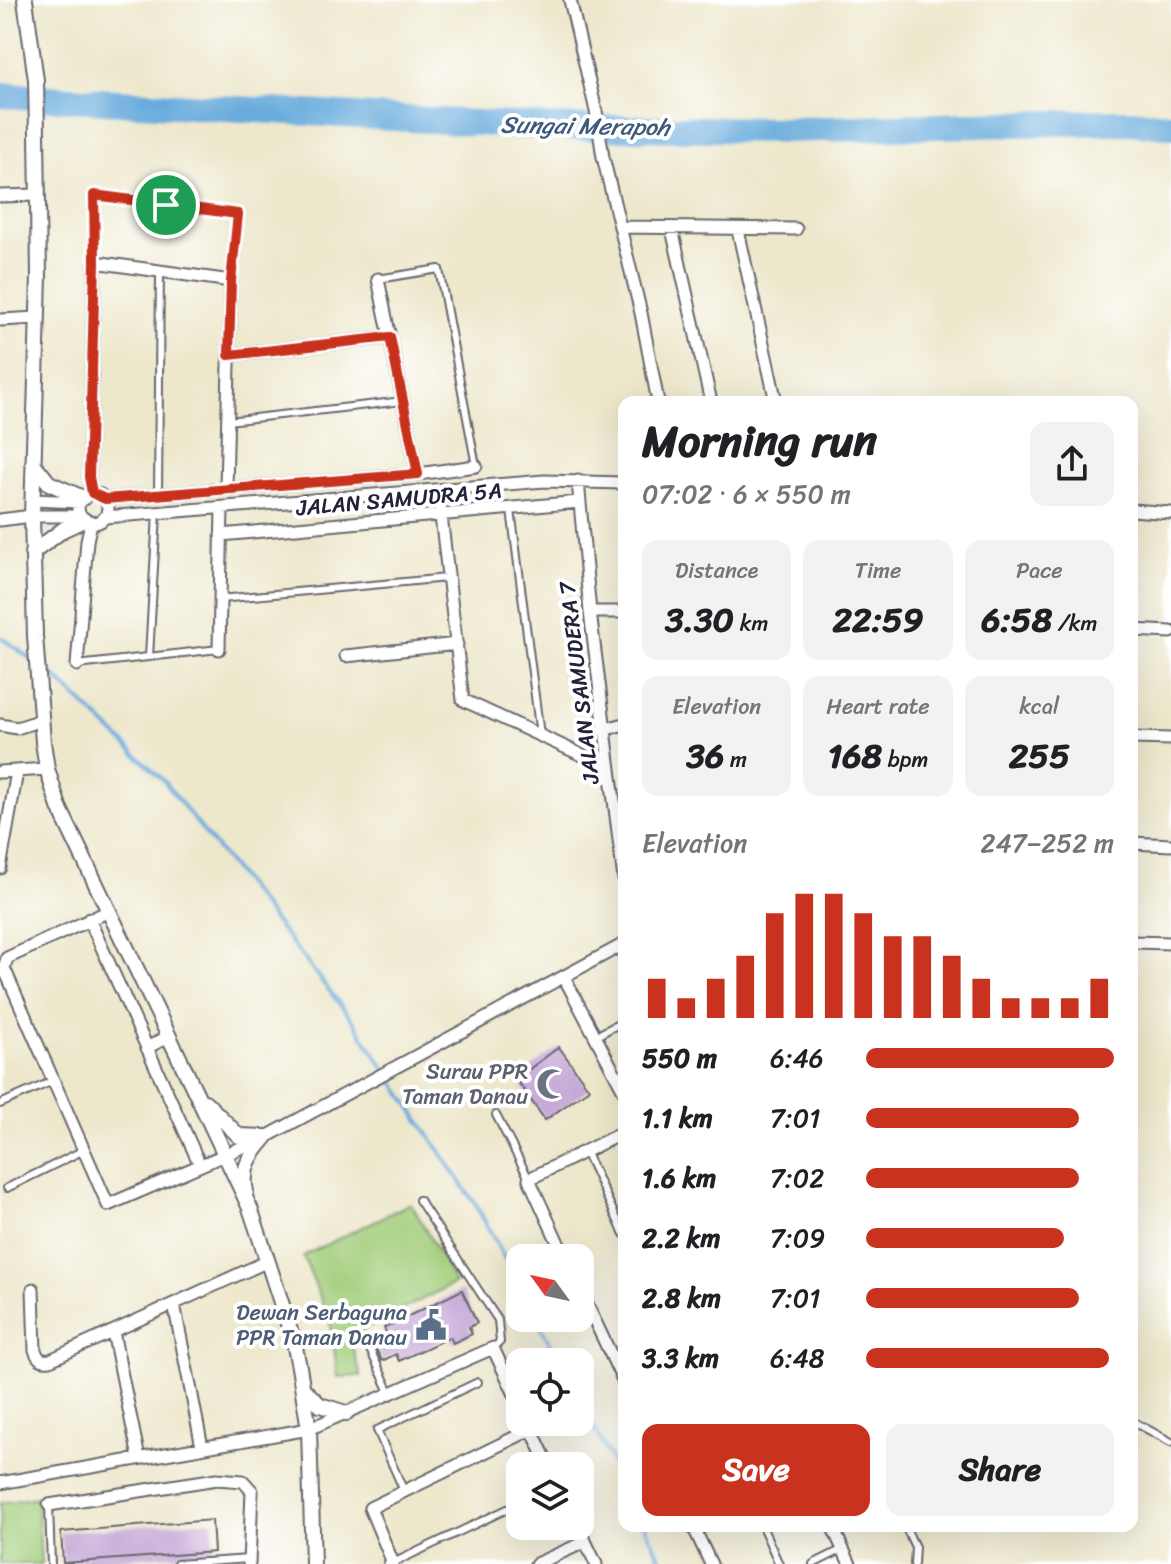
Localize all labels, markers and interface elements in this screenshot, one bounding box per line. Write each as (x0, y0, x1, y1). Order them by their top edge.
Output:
water label: Sungai Merapoh (500, 104, 672, 149)
pin (132, 171, 200, 239)
icon: arrive (144, 183, 188, 227)
text: Morning run (642, 402, 877, 480)
button: share (1030, 422, 1114, 506)
street label: JALAN SAMUDRA 5A (294, 471, 503, 527)
text: 07:02 · 6 × 550 m (642, 471, 851, 517)
text: Distance (675, 551, 758, 590)
text: Time (855, 551, 901, 590)
text: Pace (1016, 551, 1063, 590)
street label: JALAN SAMUDERA 7 (547, 578, 611, 787)
text: 3.30 (665, 590, 734, 650)
text: 22:59 (832, 590, 924, 650)
text: 6:58 (981, 590, 1052, 650)
text: km (734, 604, 768, 643)
text: /km (1052, 604, 1097, 643)
text: Elevation (672, 687, 761, 726)
text: Heart rate (826, 687, 930, 726)
text: kcal (1019, 687, 1059, 726)
text: 36 (686, 726, 724, 786)
text: 168 (828, 726, 882, 786)
text: 255 (1009, 726, 1070, 786)
text: m (724, 740, 747, 779)
text: bpm (882, 740, 928, 779)
text: Elevation (642, 820, 747, 866)
text: 247–252 m (981, 820, 1114, 866)
text: 550 m (642, 1035, 717, 1081)
text: 6:46 (770, 1035, 824, 1081)
place label: Surau PPR Taman Danau (402, 1052, 528, 1116)
mosque icon: Surau PPR Taman Danau (535, 1067, 569, 1101)
text: 1.1 km (642, 1095, 713, 1141)
text: 7:01 (770, 1095, 820, 1141)
text: 1.6 km (642, 1155, 716, 1201)
text: 7:02 (770, 1155, 824, 1201)
text: 2.2 km (642, 1215, 720, 1261)
text: 7:09 (770, 1215, 825, 1261)
north arrow (506, 1244, 594, 1332)
map controls (506, 1244, 594, 1540)
text: 2.8 km (642, 1275, 721, 1321)
text: 7:01 (770, 1275, 820, 1321)
place label: Dewan Serbaguna PPR Taman Danau (236, 1293, 407, 1357)
public building icon: Dewan Serbaguna PPR Taman Danau (414, 1308, 448, 1342)
text: 3.3 km (642, 1335, 719, 1381)
text: 6:48 (770, 1335, 825, 1381)
button: locate (506, 1348, 594, 1436)
button: Save (642, 1424, 870, 1516)
button: Share (886, 1424, 1114, 1516)
button: layers (506, 1452, 594, 1540)

